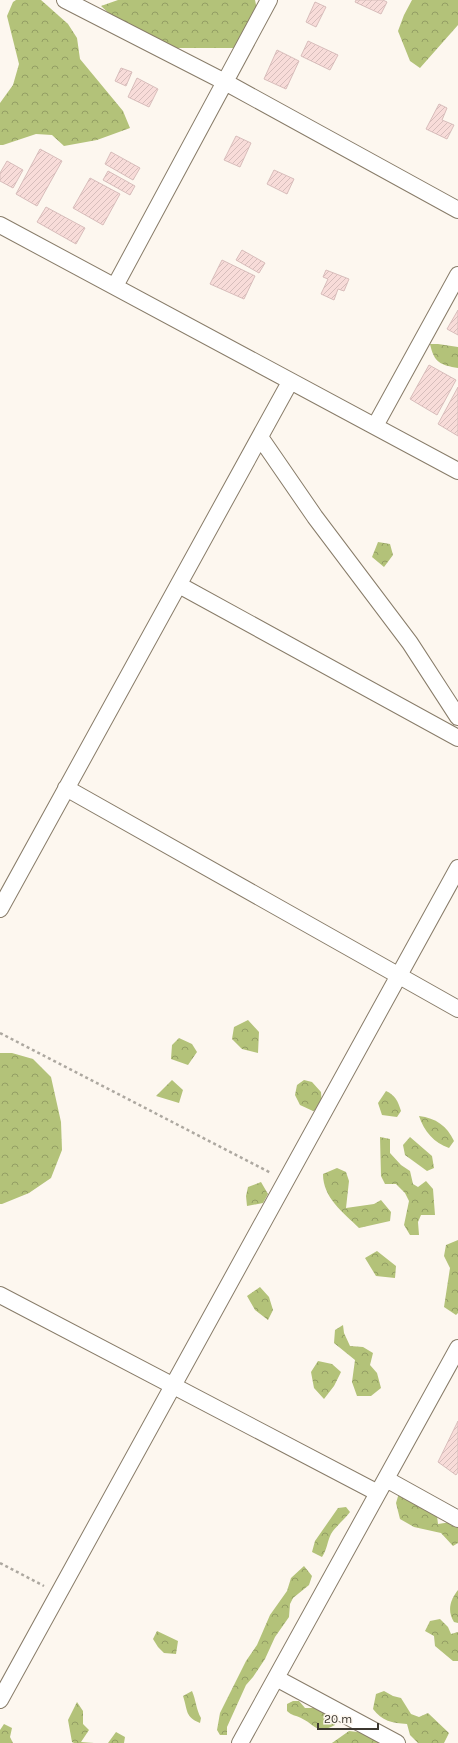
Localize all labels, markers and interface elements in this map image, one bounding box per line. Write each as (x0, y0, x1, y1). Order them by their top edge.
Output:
scale bar (318, 1705, 378, 1731)
text: 20 m (324, 1712, 352, 1726)

